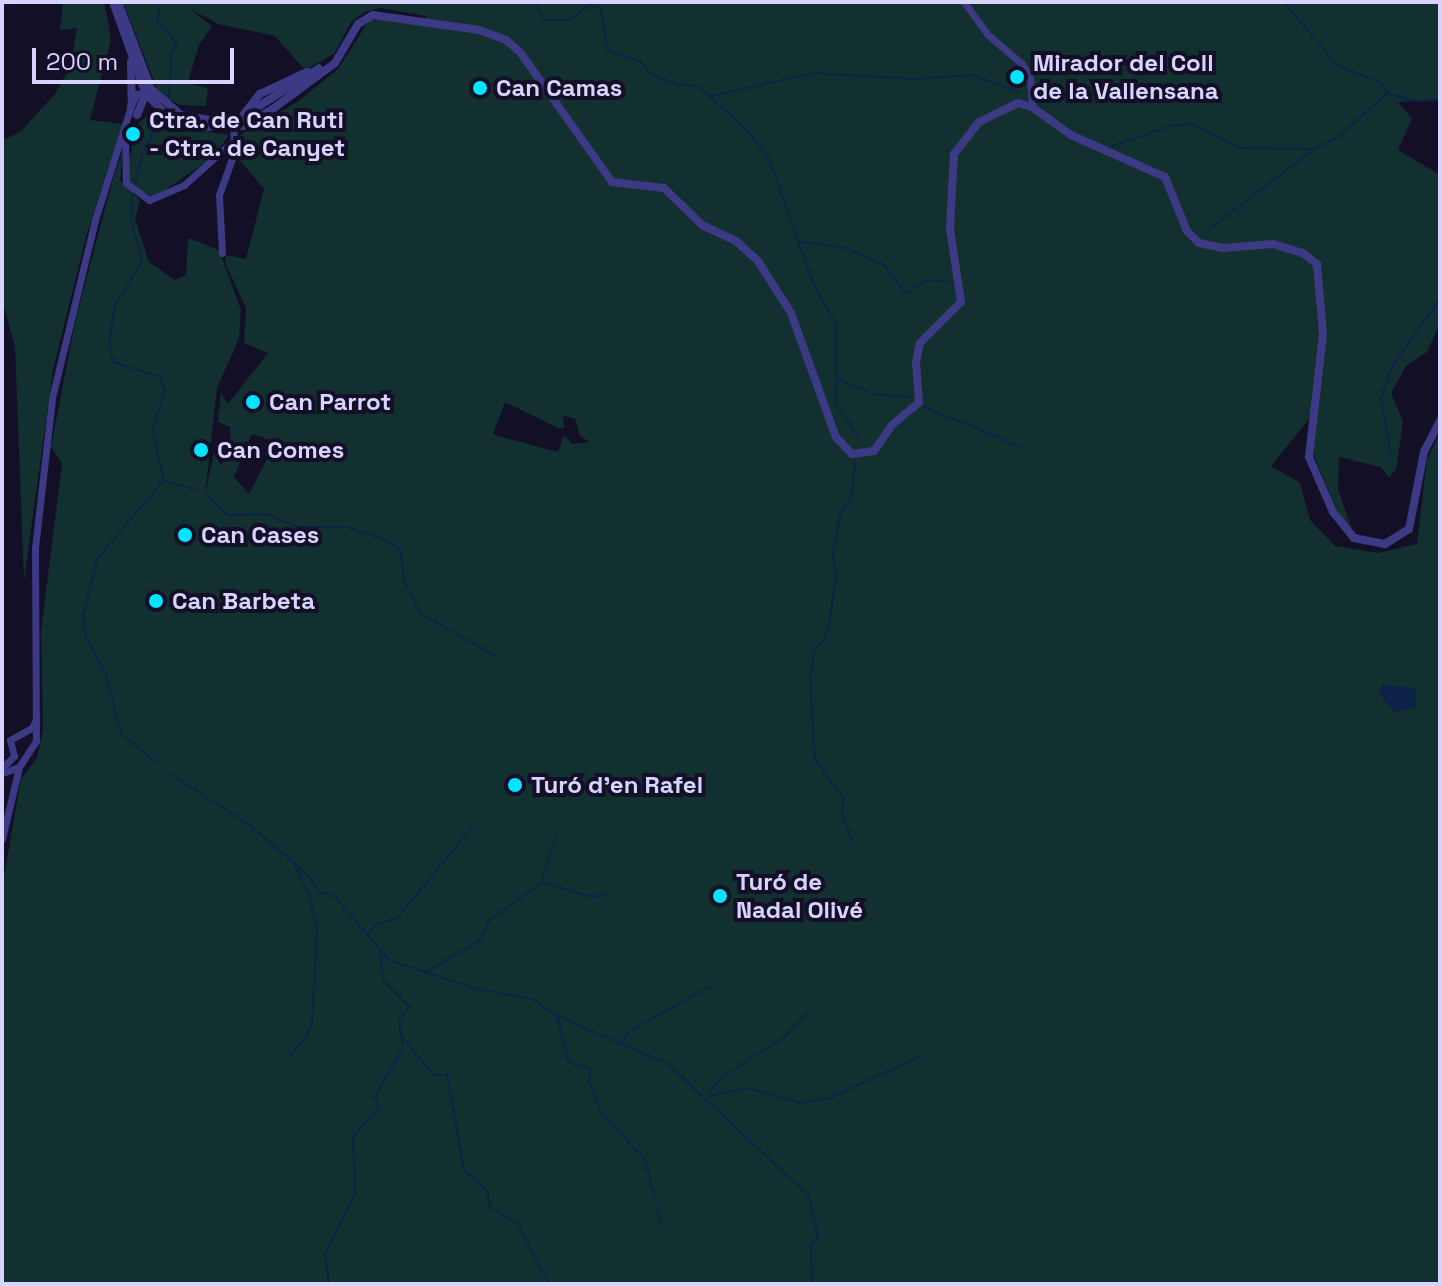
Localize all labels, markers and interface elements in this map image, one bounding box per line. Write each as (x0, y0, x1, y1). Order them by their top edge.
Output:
scale bar (36, 32, 238, 82)
text: 200 m (46, 46, 118, 77)
place label: Mirador del Coll de la Vallensana (1033, 49, 1219, 105)
marker: Mirador del Coll de la Vallensana (1008, 68, 1026, 86)
place label: Can Camas (496, 74, 622, 102)
marker: Can Camas (471, 79, 489, 97)
place label: Ctra. de Can Ruti - Ctra. de Canyet (149, 106, 347, 162)
marker: Ctra. de Can Ruti - Ctra. de Canyet (124, 125, 142, 143)
place label: Can Parrot (269, 388, 391, 416)
marker: Can Parrot (244, 393, 262, 411)
place label: Can Comes (217, 436, 344, 464)
marker: Can Comes (192, 441, 210, 459)
place label: Can Cases (201, 521, 319, 549)
marker: Can Cases (176, 526, 194, 544)
place label: Can Barbeta (172, 587, 315, 615)
marker: Can Barbeta (147, 592, 165, 610)
place label: Turó d'en Rafel (531, 771, 703, 799)
marker: Turó d'en Rafel (506, 776, 524, 794)
place label: Turó de Nadal Olivé (736, 868, 863, 924)
marker: Turó de Nadal Olivé (711, 887, 729, 905)

